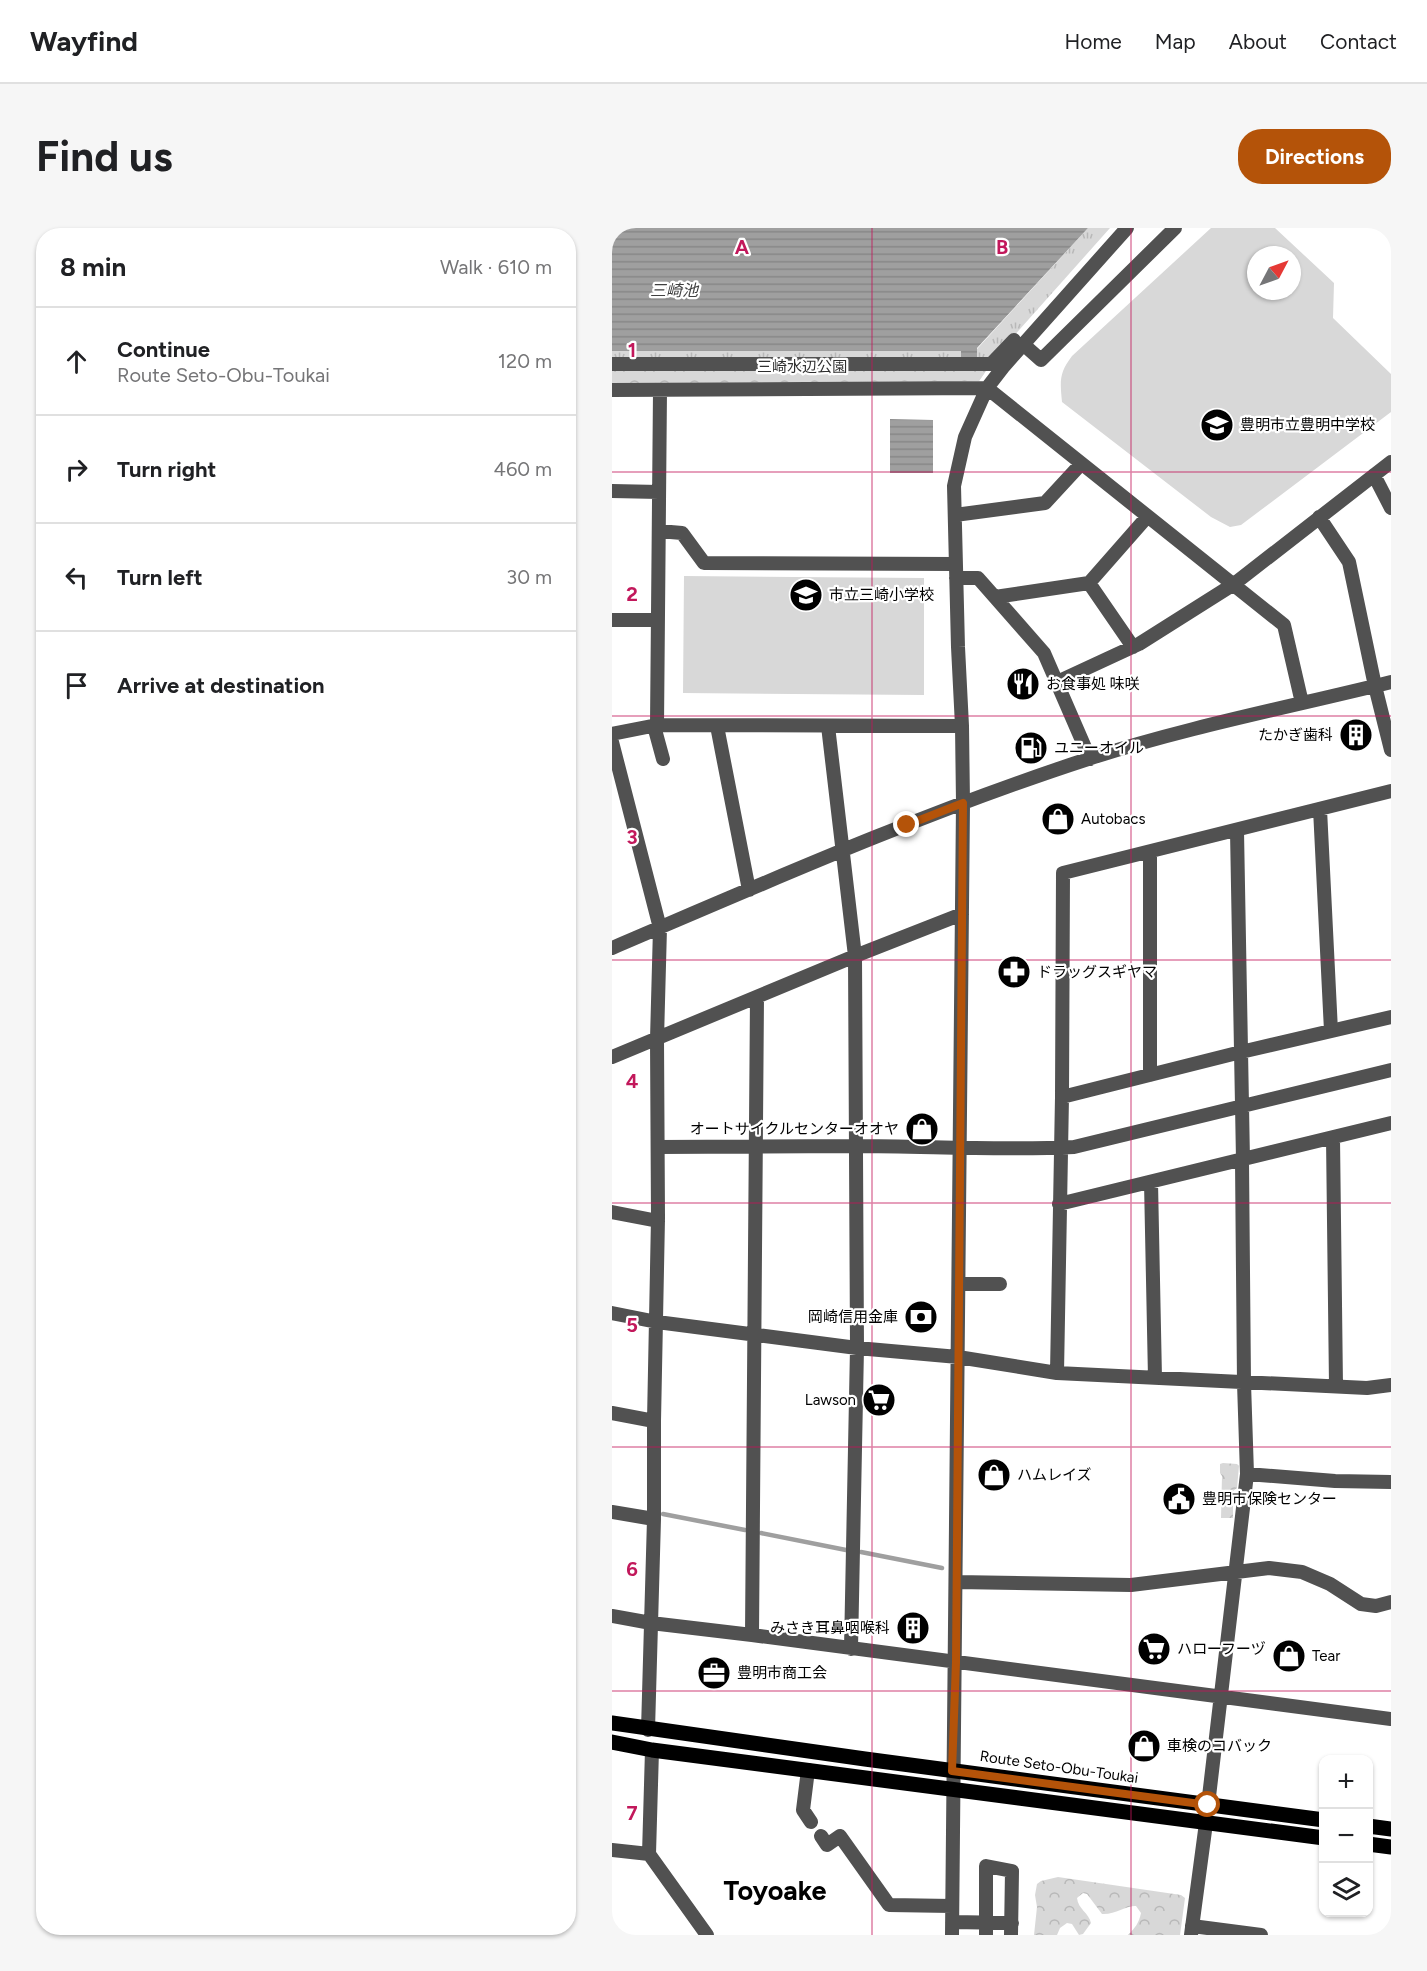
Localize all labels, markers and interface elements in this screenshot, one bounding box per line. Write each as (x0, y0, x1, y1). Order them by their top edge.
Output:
text: Wayfind (30, 24, 138, 58)
text: Home (1065, 29, 1122, 54)
text: Map (1155, 29, 1196, 54)
text: About (1229, 29, 1287, 54)
text: Contact (1320, 29, 1397, 54)
button: Directions (1238, 129, 1391, 184)
text: Find us (36, 131, 173, 182)
text: A (735, 235, 750, 259)
text: B (996, 235, 1008, 259)
north arrow (1247, 246, 1301, 300)
text: 8 min (60, 251, 126, 283)
text: Walk · 610 m (440, 255, 552, 279)
water label: 三崎池 (650, 281, 700, 300)
text: Continue (117, 336, 210, 363)
text: 1 (628, 338, 636, 362)
icon: ahead (60, 345, 93, 378)
text: 120 m (498, 349, 552, 373)
park label: 三崎水辺公園 (757, 358, 847, 376)
text: Route Seto-Obu-Toukai (117, 363, 330, 387)
school or university icon: 豊明市立豊明中学校 (1199, 407, 1235, 443)
place label: 豊明市立豊明中学校 (1240, 416, 1375, 434)
icon: right (60, 453, 93, 486)
text: Turn right (117, 456, 216, 483)
text: 460 m (493, 457, 552, 481)
icon: left (60, 561, 93, 594)
text: Turn left (117, 564, 203, 591)
text: 30 m (506, 565, 552, 589)
school or university icon: 市立三崎小学校 (788, 577, 824, 613)
text: 2 (626, 582, 638, 606)
place label: 市立三崎小学校 (829, 586, 934, 604)
restaurant icon: お食事処 味咲 (1005, 666, 1041, 702)
icon: arrive (60, 669, 93, 702)
text: Arrive at destination (117, 672, 325, 699)
place label: お食事処 味咲 (1046, 675, 1140, 693)
building icon: たかぎ歯科 (1338, 717, 1374, 753)
place label: たかぎ歯科 (1258, 726, 1333, 744)
fuel station icon: ユニーオイル (1013, 730, 1049, 766)
place label: ユニーオイル (1054, 739, 1144, 757)
shop icon: Autobacs (1040, 801, 1076, 837)
place label: Autobacs (1081, 810, 1145, 828)
route end (893, 811, 919, 837)
text: 3 (626, 825, 638, 849)
pharmacy icon: ドラッグスギヤマ (996, 954, 1032, 990)
place label: ドラッグスギヤマ (1037, 963, 1157, 981)
text: 4 (626, 1069, 639, 1093)
shop icon: オートサイクルセンターオオヤ (904, 1111, 940, 1147)
place label: オートサイクルセンターオオヤ (690, 1120, 899, 1138)
bank icon: 岡崎信用金庫 (903, 1299, 939, 1335)
place label: 岡崎信用金庫 (808, 1308, 898, 1326)
text: 5 (626, 1313, 638, 1337)
supermarket icon: Lawson (861, 1382, 897, 1418)
place label: Lawson (805, 1391, 856, 1409)
shop icon: ハムレイズ (976, 1457, 1012, 1493)
place label: ハムレイズ (1017, 1466, 1092, 1484)
public building icon: 豊明市保険センター (1161, 1481, 1197, 1517)
place label: 豊明市保険センター (1202, 1490, 1337, 1508)
text: 6 (626, 1557, 638, 1581)
building icon: みさき耳鼻咽喉科 (895, 1610, 931, 1646)
place label: みさき耳鼻咽喉科 (770, 1619, 890, 1637)
supermarket icon: ハローフーヅ (1136, 1631, 1172, 1667)
shop icon: Tear (1271, 1638, 1307, 1674)
place label: ハローフーヅ (1177, 1640, 1266, 1658)
place label: Tear (1312, 1647, 1340, 1665)
office icon: 豊明市商工会 (696, 1655, 732, 1691)
place label: 豊明市商工会 (737, 1664, 827, 1682)
shop icon: 車検のコバック (1126, 1728, 1162, 1764)
place label: 車検のコバック (1167, 1737, 1272, 1755)
street label: Route Seto-Obu-Toukai (979, 1747, 1139, 1787)
map controls (1319, 1755, 1373, 1917)
button: + (1319, 1755, 1373, 1809)
route start (1194, 1791, 1220, 1817)
text: 7 (626, 1801, 638, 1825)
button: − (1319, 1809, 1373, 1863)
button: layers (1319, 1863, 1373, 1917)
district label: Toyoake (723, 1874, 827, 1907)

